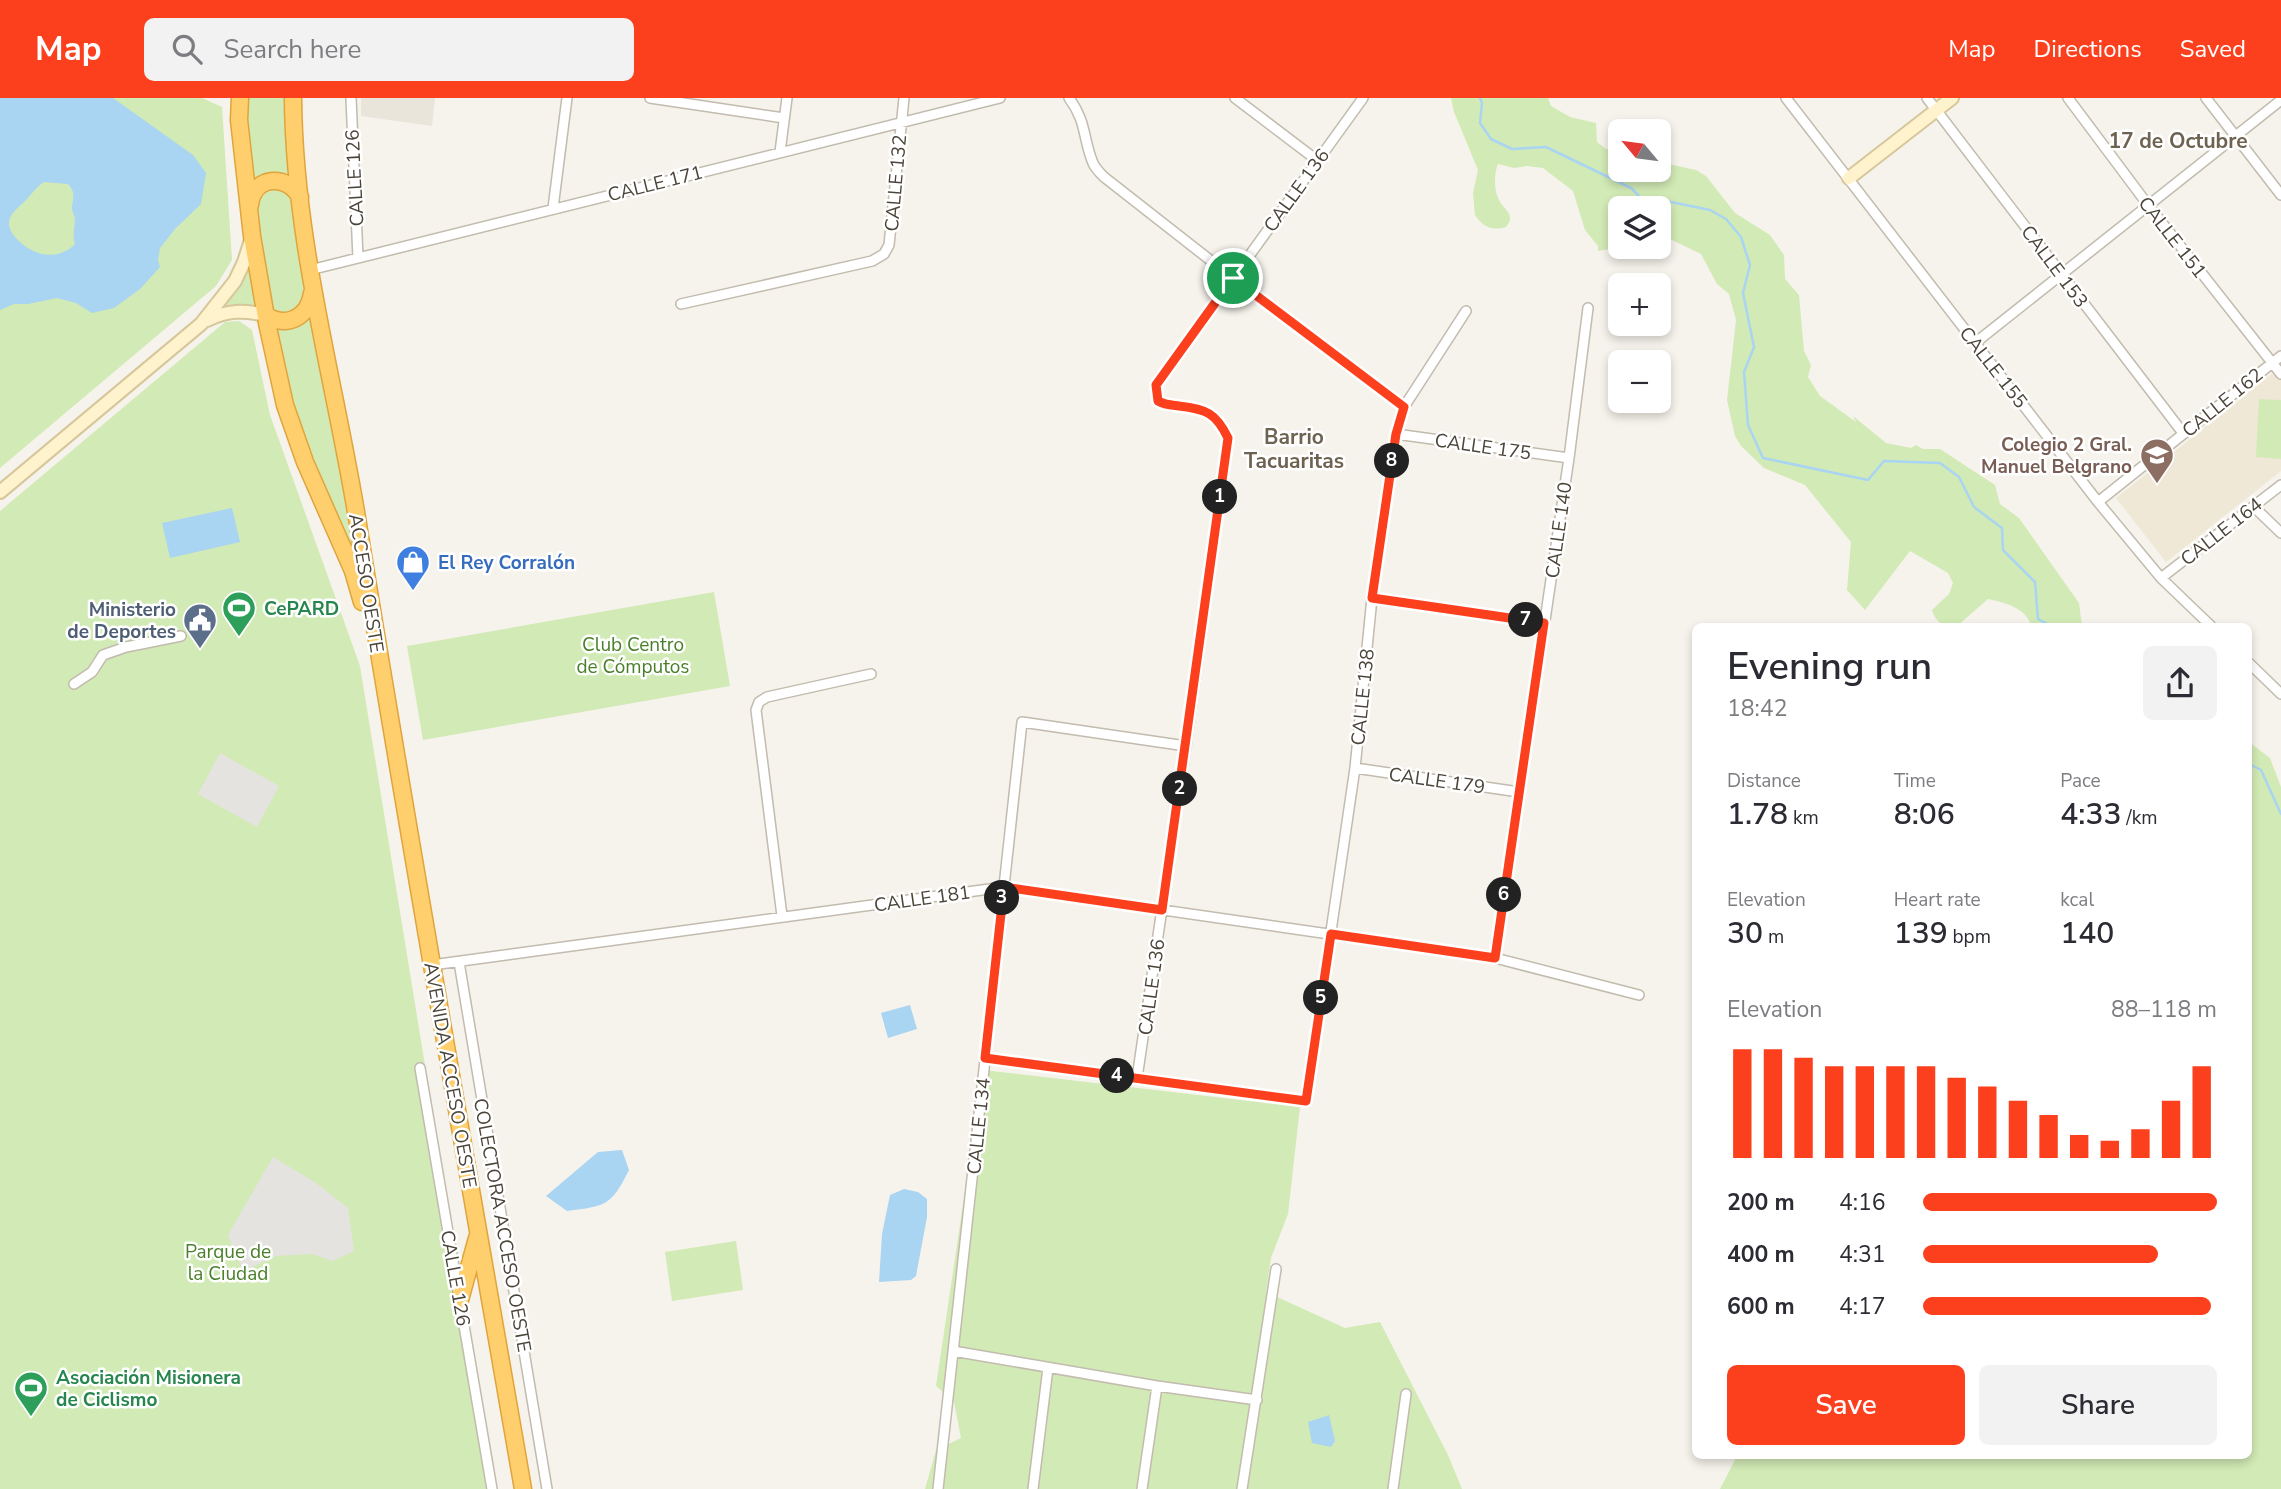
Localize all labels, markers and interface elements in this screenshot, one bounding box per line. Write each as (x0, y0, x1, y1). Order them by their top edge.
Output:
search box (144, 18, 634, 81)
text: Map (35, 27, 102, 72)
icon: search (168, 30, 206, 68)
text: Search here (224, 32, 361, 67)
text: Map (1948, 33, 1995, 65)
text: Directions (2033, 33, 2142, 65)
text: Saved (2180, 33, 2246, 65)
north arrow (1608, 119, 1671, 182)
map controls (1608, 119, 1671, 413)
district label: 17 de Octubre (2108, 127, 2248, 155)
street label: CALLE 126 (339, 129, 371, 227)
street label: CALLE 132 (879, 134, 913, 233)
street label: CALLE 136 (1258, 144, 1336, 238)
street label: CALLE 171 (605, 160, 705, 208)
street label: CALLE 151 (2132, 191, 2212, 284)
button: layers (1608, 196, 1671, 259)
street label: CALLE 153 (2015, 220, 2094, 313)
pin (1203, 248, 1263, 308)
icon: arrive (1214, 259, 1252, 297)
button: + (1608, 273, 1671, 336)
street label: CALLE 155 (1953, 321, 2033, 414)
button: − (1608, 350, 1671, 413)
street label: CALLE 162 (2177, 362, 2269, 443)
district label: Barrio Tacuaritas (1244, 423, 1344, 475)
street label: CALLE 175 (1433, 427, 1533, 467)
place label: Colegio 2 Gral. Manuel Belgrano (1981, 432, 2132, 480)
school or university icon: Colegio 2 Gral. Manuel Belgrano (2138, 436, 2176, 485)
pin: 8 (1374, 444, 1410, 478)
text: 8 (1386, 447, 1397, 473)
pin: 1 (1202, 480, 1238, 514)
street label: CALLE 140 (1539, 480, 1579, 580)
text: 1 (1214, 483, 1225, 509)
street label: CALLE 164 (2175, 492, 2268, 572)
street label: ACCESO OESTE (342, 512, 390, 654)
shop icon: El Rey Corralón (394, 543, 432, 592)
place label: El Rey Corralón (438, 550, 575, 576)
sports icon: CePARD (220, 589, 258, 638)
place label: CePARD (264, 596, 339, 622)
place label: Ministerio de Deportes (67, 597, 176, 645)
public building icon: Ministerio de Deportes (181, 601, 219, 650)
pin: 7 (1508, 602, 1544, 638)
text: 7 (1520, 606, 1531, 632)
park label: Club Centro de Cómputos (576, 632, 690, 680)
text: Evening run (1727, 641, 1932, 692)
button: share (2143, 646, 2217, 720)
street label: CALLE 138 (1345, 647, 1381, 747)
text: 18:42 (1727, 693, 1787, 724)
street label: CALLE 179 (1387, 761, 1487, 801)
text: Distance (1727, 768, 1801, 794)
text: Time (1894, 768, 1936, 794)
text: Pace (2060, 768, 2101, 794)
pin: 2 (1162, 772, 1198, 806)
text: 2 (1174, 775, 1185, 801)
text: 1.78 (1727, 794, 1788, 835)
text: 8:06 (1894, 794, 1955, 835)
text: 4:33 (2060, 794, 2121, 835)
text: km (1788, 805, 1819, 831)
text: /km (2121, 805, 2157, 831)
pin: 6 (1486, 878, 1522, 912)
street label: CALLE 181 (872, 879, 972, 919)
pin: 3 (984, 880, 1020, 916)
text: 6 (1498, 881, 1509, 907)
text: 3 (996, 884, 1007, 910)
text: Elevation (1727, 887, 1806, 913)
text: Heart rate (1894, 887, 1981, 913)
text: kcal (2060, 887, 2094, 913)
text: 30 (1727, 913, 1763, 954)
text: 139 (1894, 913, 1948, 954)
text: 140 (2060, 913, 2114, 954)
text: m (1763, 924, 1784, 950)
text: bpm (1948, 924, 1991, 950)
street label: CALLE 136 (1132, 937, 1172, 1037)
street label: AVENIDA ACCESO OESTE (417, 960, 483, 1190)
pin: 5 (1304, 981, 1338, 1016)
text: 5 (1315, 984, 1326, 1010)
text: Elevation (1727, 994, 1822, 1025)
text: 88–118 m (2111, 994, 2217, 1025)
pin: 4 (1100, 1058, 1134, 1094)
text: 4 (1111, 1062, 1122, 1088)
street label: CALLE 134 (961, 1076, 997, 1176)
street label: COLECTORA ACCESO OESTE (467, 1096, 537, 1354)
text: 200 m (1727, 1187, 1795, 1218)
text: 4:16 (1839, 1187, 1886, 1218)
street label: CALLE 126 (434, 1228, 476, 1328)
park label: Parque de la Ciudad (185, 1239, 271, 1287)
text: 400 m (1727, 1239, 1795, 1270)
text: 4:31 (1839, 1239, 1886, 1270)
text: 600 m (1727, 1291, 1795, 1322)
text: 4:17 (1839, 1291, 1886, 1322)
place label: Asociación Misionera de Ciclismo (56, 1365, 241, 1413)
button: Save (1727, 1365, 1965, 1445)
button: Share (1979, 1365, 2217, 1445)
sports icon: Asociación Misionera de Ciclismo (12, 1369, 50, 1418)

